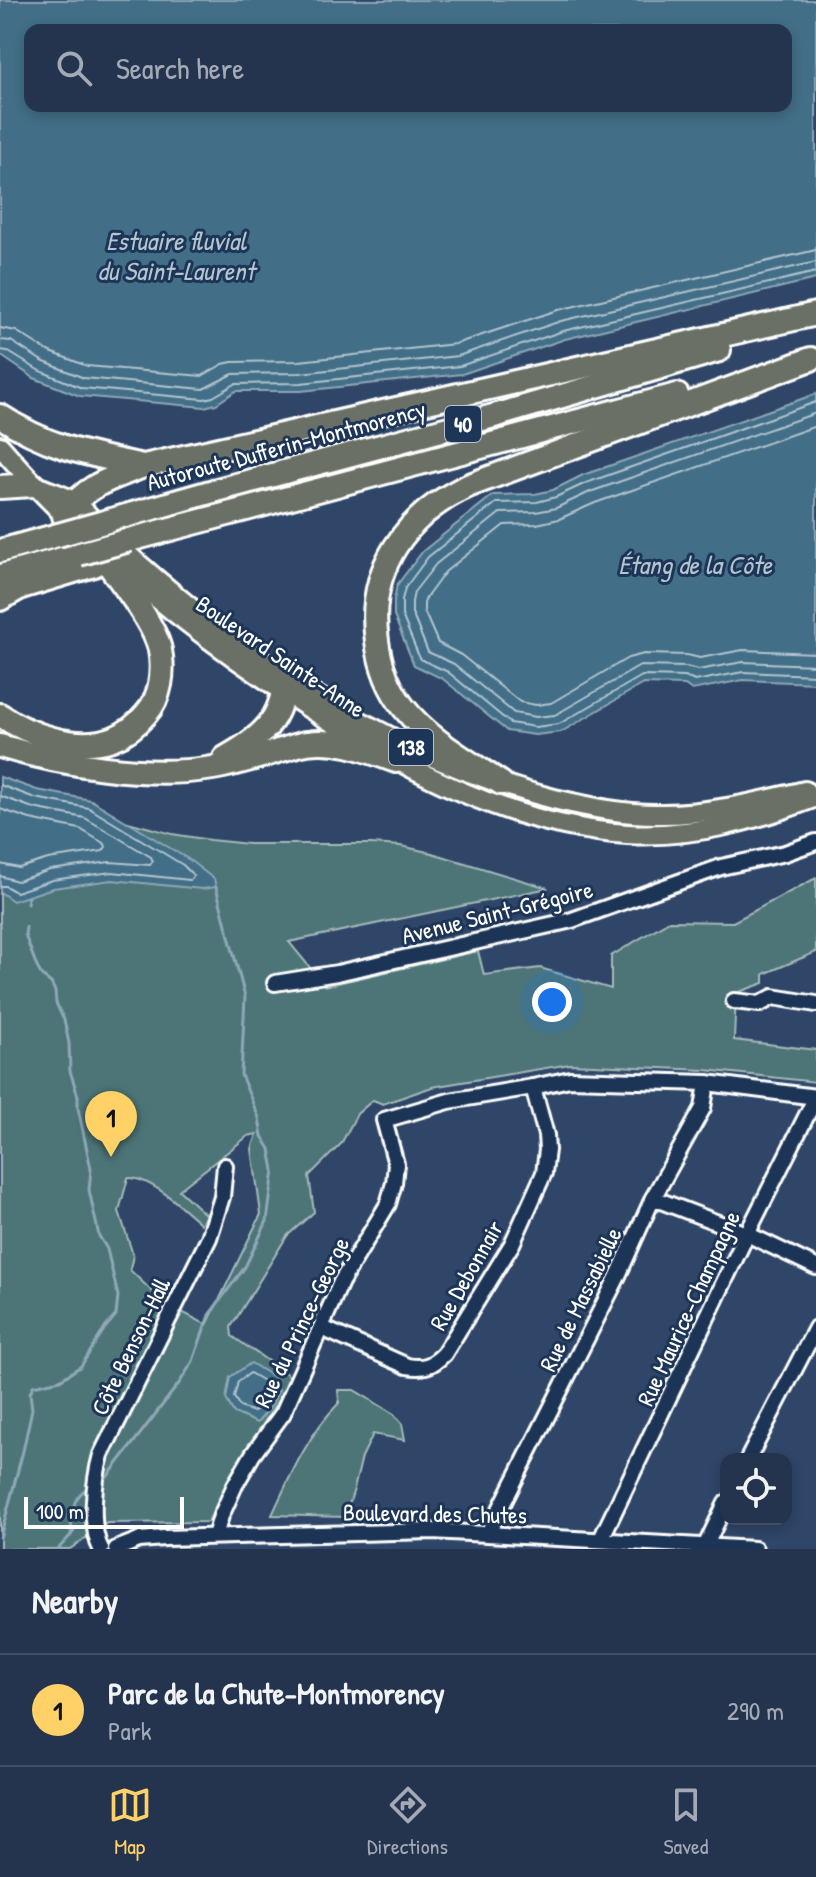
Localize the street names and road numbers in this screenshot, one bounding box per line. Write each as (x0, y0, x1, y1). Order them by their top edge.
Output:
street label: Autoroute Dufferin-Montmorency (143, 392, 429, 498)
road number: 40 (445, 406, 481, 442)
street label: Boulevard Sainte-Anne (190, 587, 372, 725)
road number: 138 (389, 729, 433, 765)
street label: Avenue Saint-Grégoire (398, 873, 596, 951)
street label: Rue Maurice-Champagne (629, 1205, 747, 1411)
street label: Rue Debonnair (422, 1214, 510, 1336)
street label: Rue de Massabielle (531, 1221, 629, 1376)
street label: Rue du Prince-George (246, 1231, 356, 1413)
street label: Côte Benson-Hall (83, 1271, 177, 1420)
street label: Boulevard des Chutes (343, 1495, 527, 1531)

